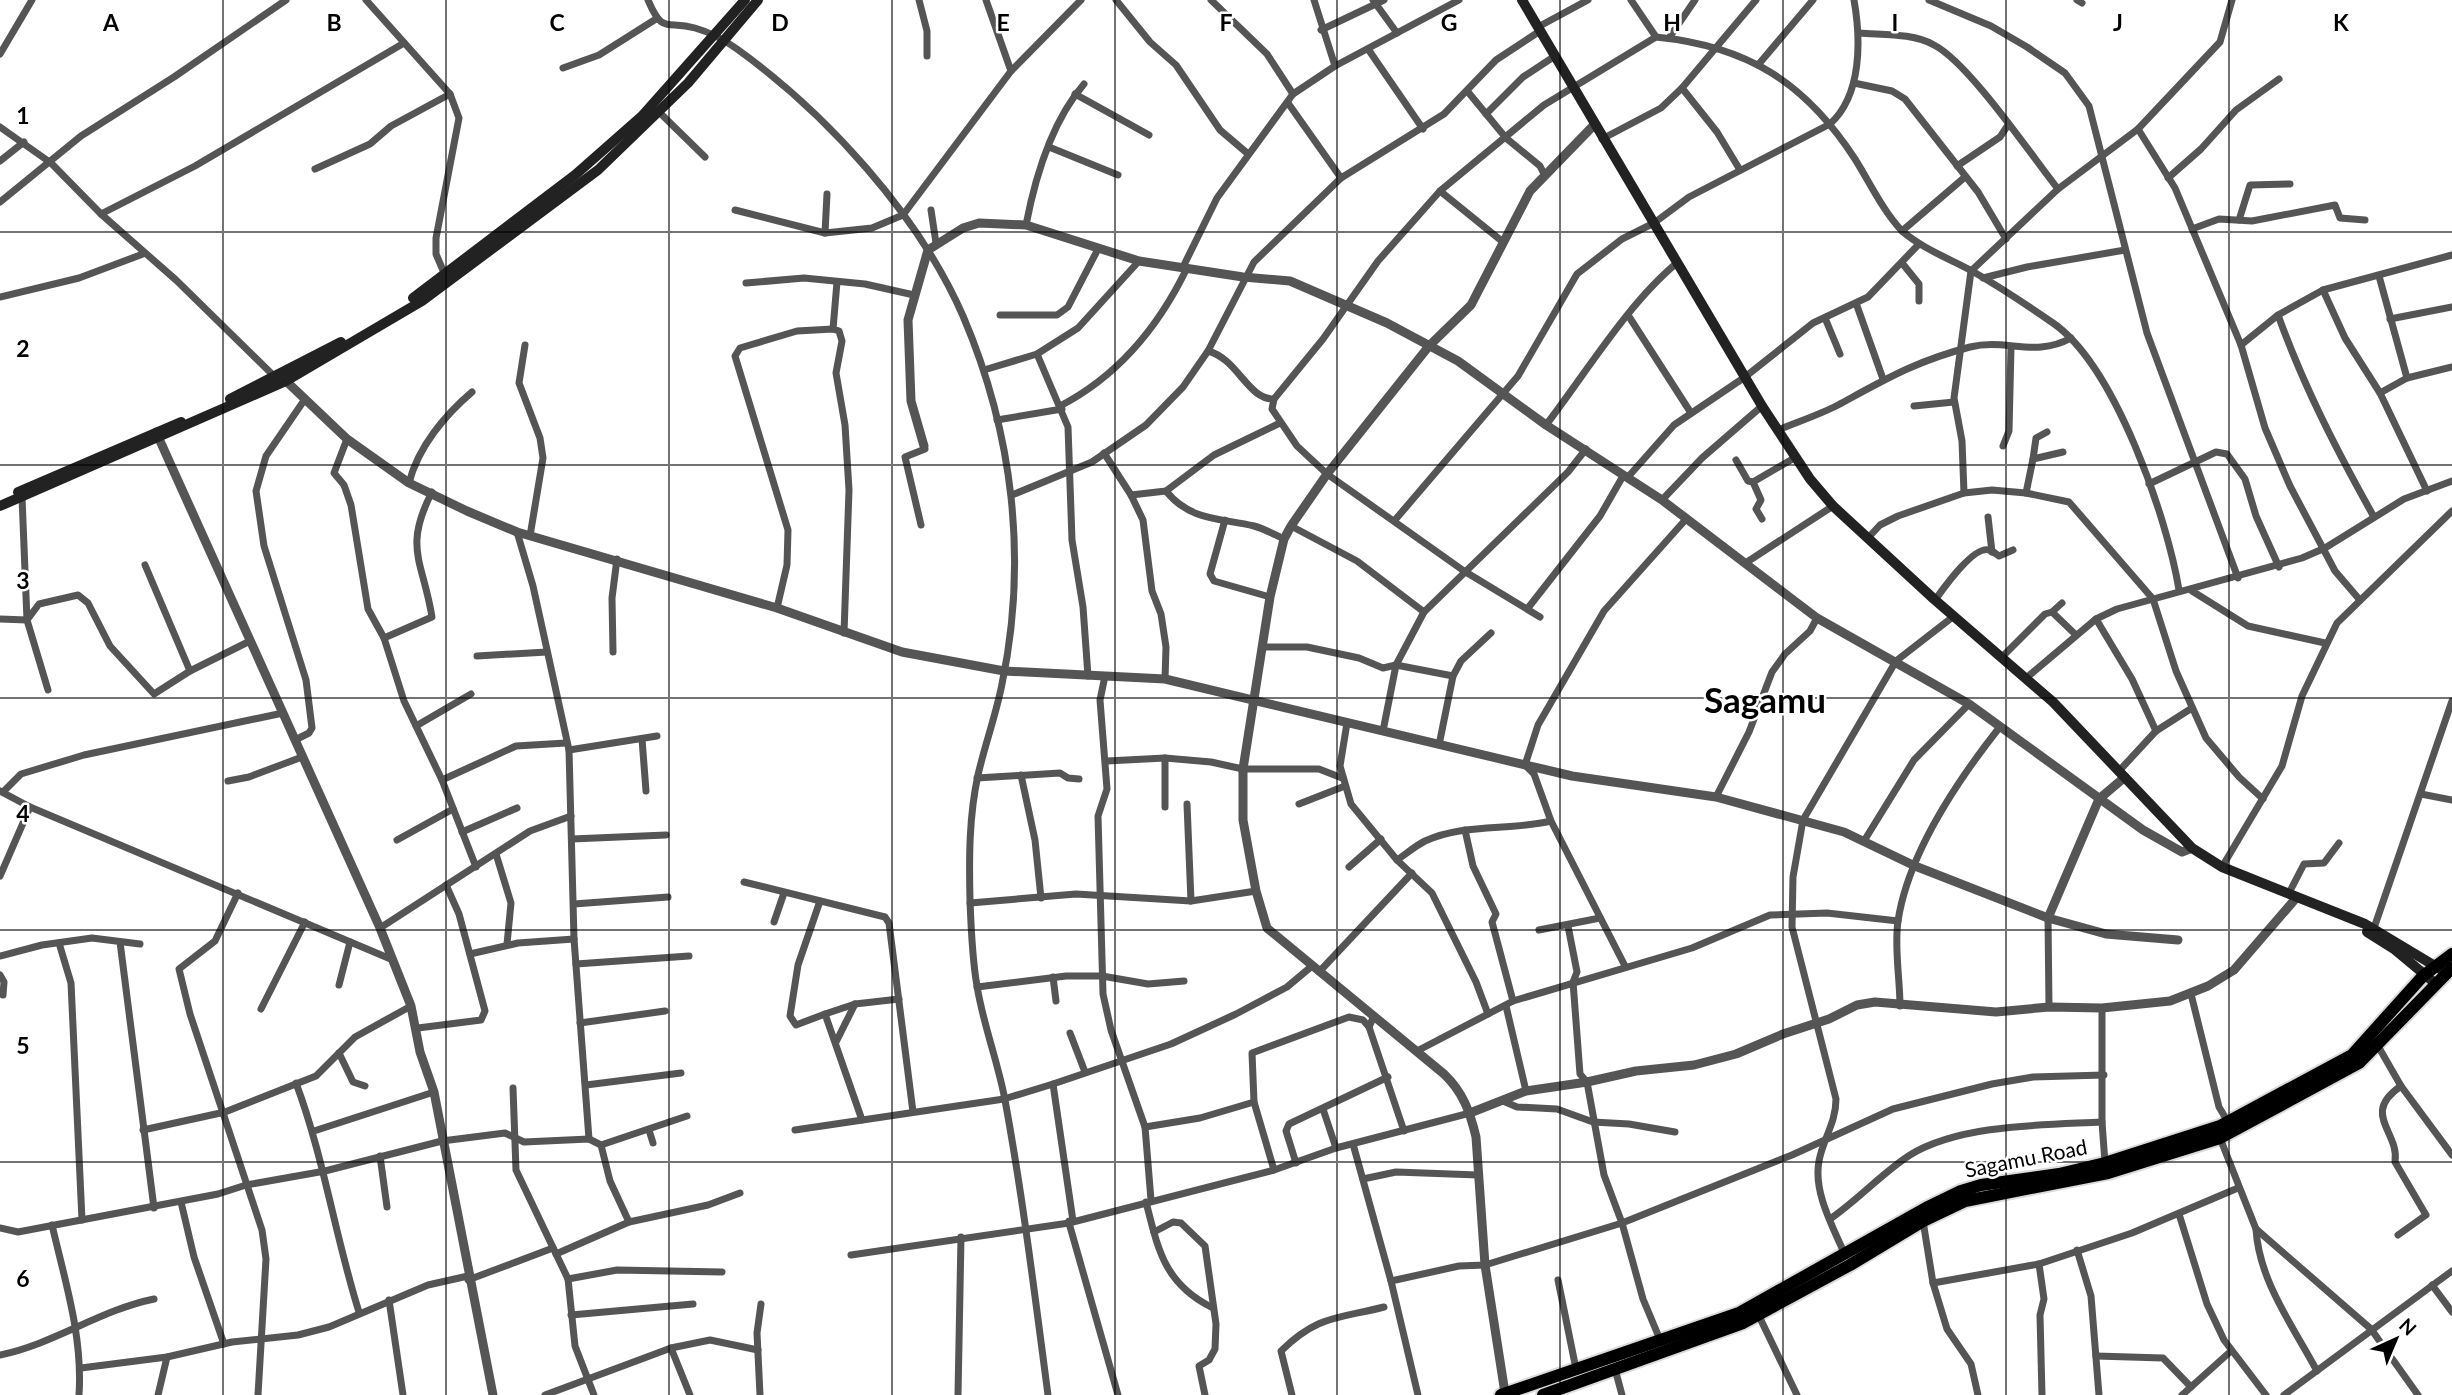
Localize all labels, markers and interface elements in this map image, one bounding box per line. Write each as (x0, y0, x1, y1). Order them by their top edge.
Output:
text: A (102, 8, 120, 36)
text: B (326, 8, 342, 36)
text: C (549, 8, 565, 36)
text: D (771, 8, 789, 36)
text: E (996, 8, 1010, 36)
text: F (1219, 8, 1233, 36)
text: G (1441, 8, 1457, 36)
text: H (1663, 8, 1681, 36)
text: I (1892, 8, 1898, 36)
text: J (2113, 8, 2123, 36)
text: K (2333, 8, 2349, 36)
text: 1 (16, 101, 30, 129)
text: 2 (16, 334, 30, 362)
text: 3 (16, 566, 30, 594)
district label: Sagamu (1704, 678, 1826, 720)
text: 4 (16, 799, 30, 827)
text: 5 (16, 1031, 30, 1059)
street label: Sagamu Road (1962, 1133, 2089, 1182)
text: 6 (16, 1264, 30, 1292)
north arrow (2361, 1304, 2431, 1374)
text: N (2395, 1313, 2421, 1340)

